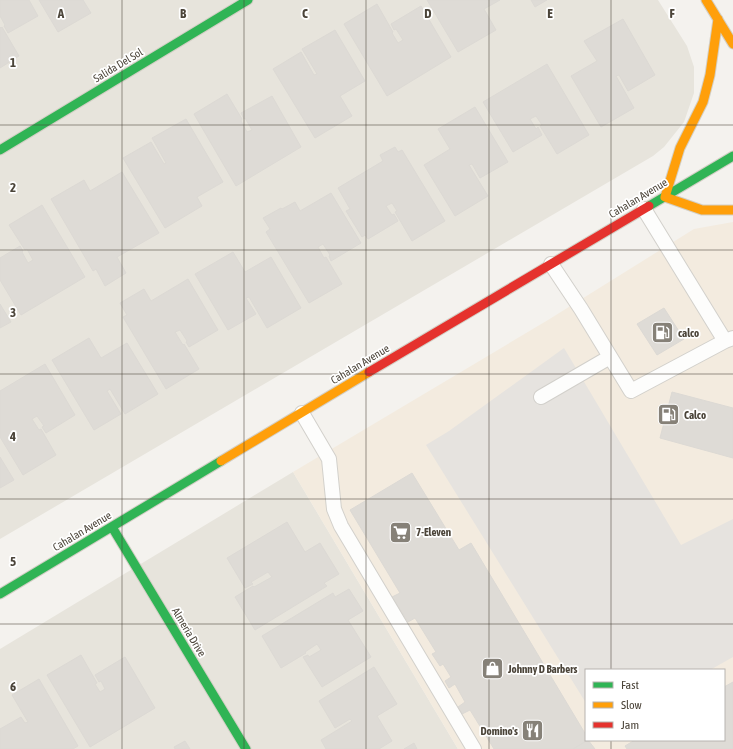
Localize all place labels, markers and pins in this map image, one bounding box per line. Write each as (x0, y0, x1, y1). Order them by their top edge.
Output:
fuel station icon: calco (650, 320, 676, 346)
place label: calco (678, 327, 699, 339)
fuel station icon: Calco (656, 402, 682, 428)
place label: Calco (684, 409, 706, 421)
supermarket icon: 7-Eleven (387, 519, 413, 545)
place label: 7-Eleven (416, 526, 451, 538)
shop icon: Johnny D Barbers (480, 656, 506, 682)
place label: Johnny D Barbers (507, 663, 577, 675)
restaurant icon: Domino's (520, 718, 546, 744)
place label: Domino's (480, 725, 518, 737)

